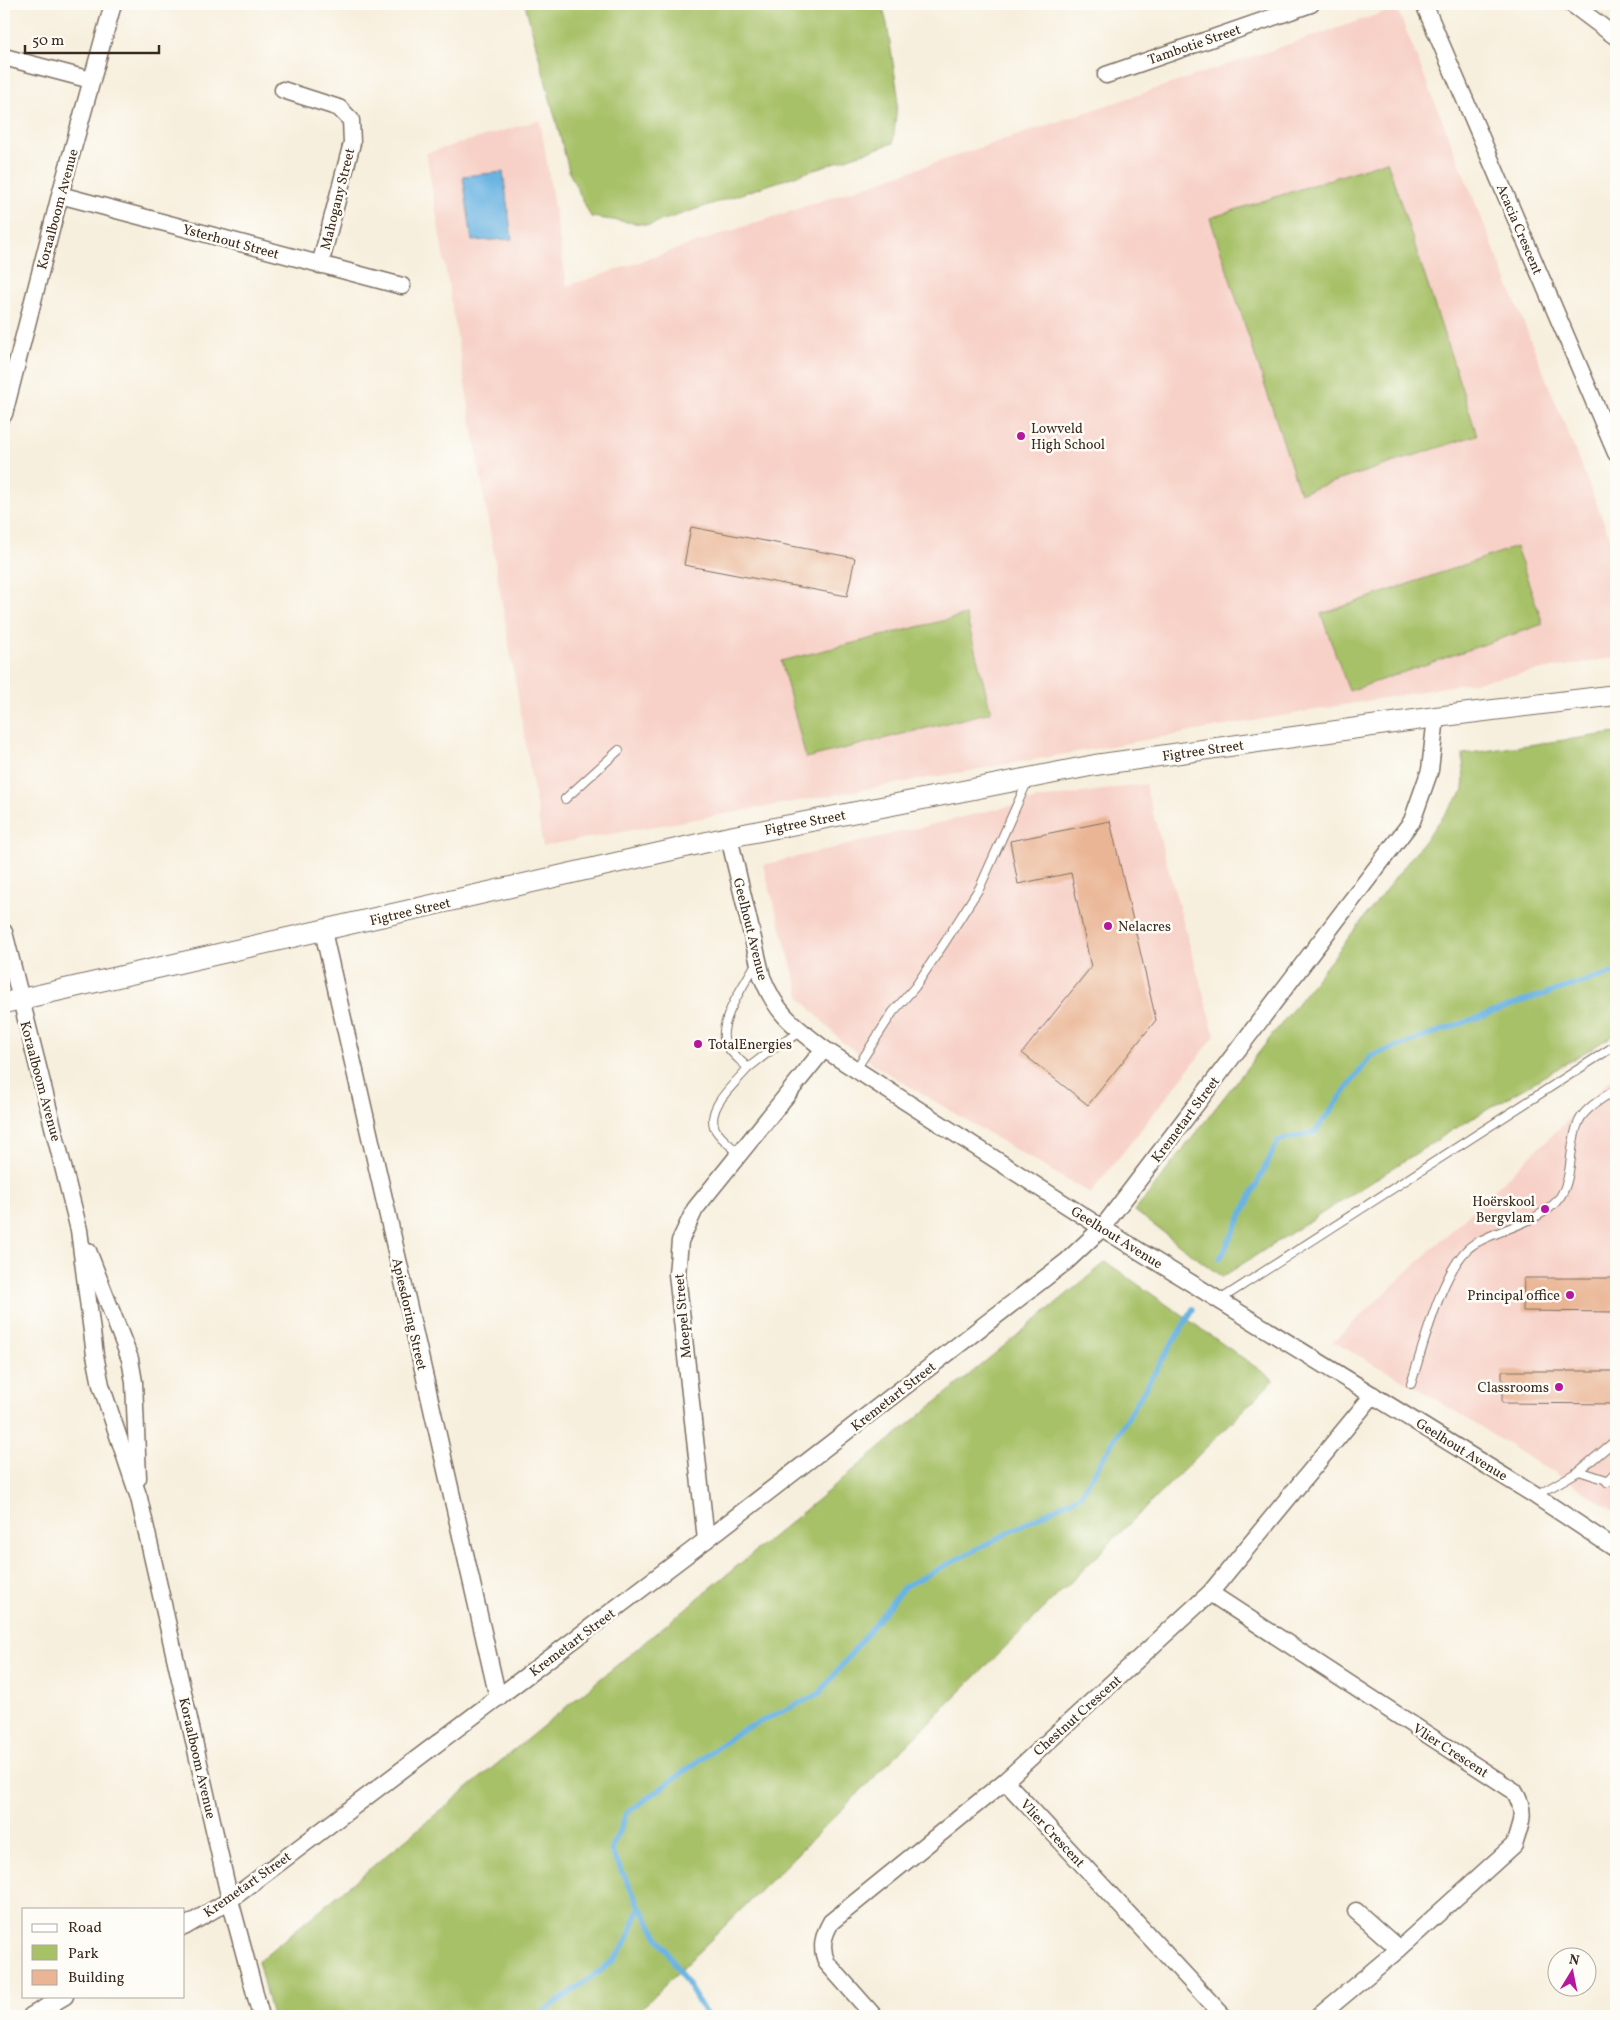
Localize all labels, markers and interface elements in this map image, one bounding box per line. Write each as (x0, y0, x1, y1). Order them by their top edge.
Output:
street label: Tambotie Street (1146, 21, 1244, 70)
scale bar (25, 22, 159, 54)
text: 50 m (32, 31, 64, 52)
street label: Mahogany Street (317, 146, 360, 252)
street label: Koraalboom Avenue (33, 147, 84, 272)
street label: Acacia Crescent (1491, 181, 1546, 278)
street label: Ysterhout Street (180, 220, 281, 264)
place label: Lowveld High School (1031, 420, 1105, 455)
marker: Lowveld High School (1015, 430, 1027, 442)
street label: Figtree Street (1161, 736, 1245, 767)
street label: Figtree Street (763, 806, 848, 841)
street label: Geelhout Avenue (728, 876, 772, 983)
street label: Figtree Street (368, 894, 453, 931)
place label: Nelacres (1118, 918, 1171, 937)
marker: Nelacres (1102, 920, 1114, 932)
street label: Koraalboom Avenue (14, 1019, 65, 1144)
place label: TotalEnergies (708, 1036, 792, 1055)
marker: TotalEnergies (692, 1038, 704, 1050)
street label: Kremetart Street (1148, 1073, 1225, 1167)
place label: Hoërskool Bergvlam (1472, 1193, 1535, 1228)
street label: Geelhout Avenue (1067, 1202, 1166, 1274)
marker: Hoërskool Bergvlam (1539, 1203, 1551, 1215)
street label: Apiesdoring Street (386, 1256, 431, 1372)
street label: Moepel Street (670, 1273, 697, 1359)
place label: Principal office (1467, 1287, 1560, 1306)
marker: Principal office (1564, 1289, 1576, 1301)
street label: Kremetart Street (847, 1358, 940, 1436)
place label: Classrooms (1478, 1379, 1549, 1398)
marker: Classrooms (1553, 1381, 1565, 1393)
street label: Geelhout Avenue (1412, 1414, 1511, 1486)
street label: Kremetart Street (526, 1605, 620, 1682)
street label: Chestnut Crescent (1030, 1671, 1126, 1761)
street label: Koraalboom Avenue (173, 1696, 220, 1821)
street label: Vlier Crescent (1409, 1720, 1492, 1783)
street label: Vlier Crescent (1015, 1796, 1089, 1872)
street label: Kremetart Street (200, 1848, 296, 1923)
legend (22, 1908, 185, 1998)
text: Road (68, 1918, 102, 1939)
text: Park (68, 1944, 99, 1965)
north arrow (1548, 1948, 1598, 1998)
text: N (1567, 1950, 1581, 1971)
text: Building (68, 1968, 125, 1989)

